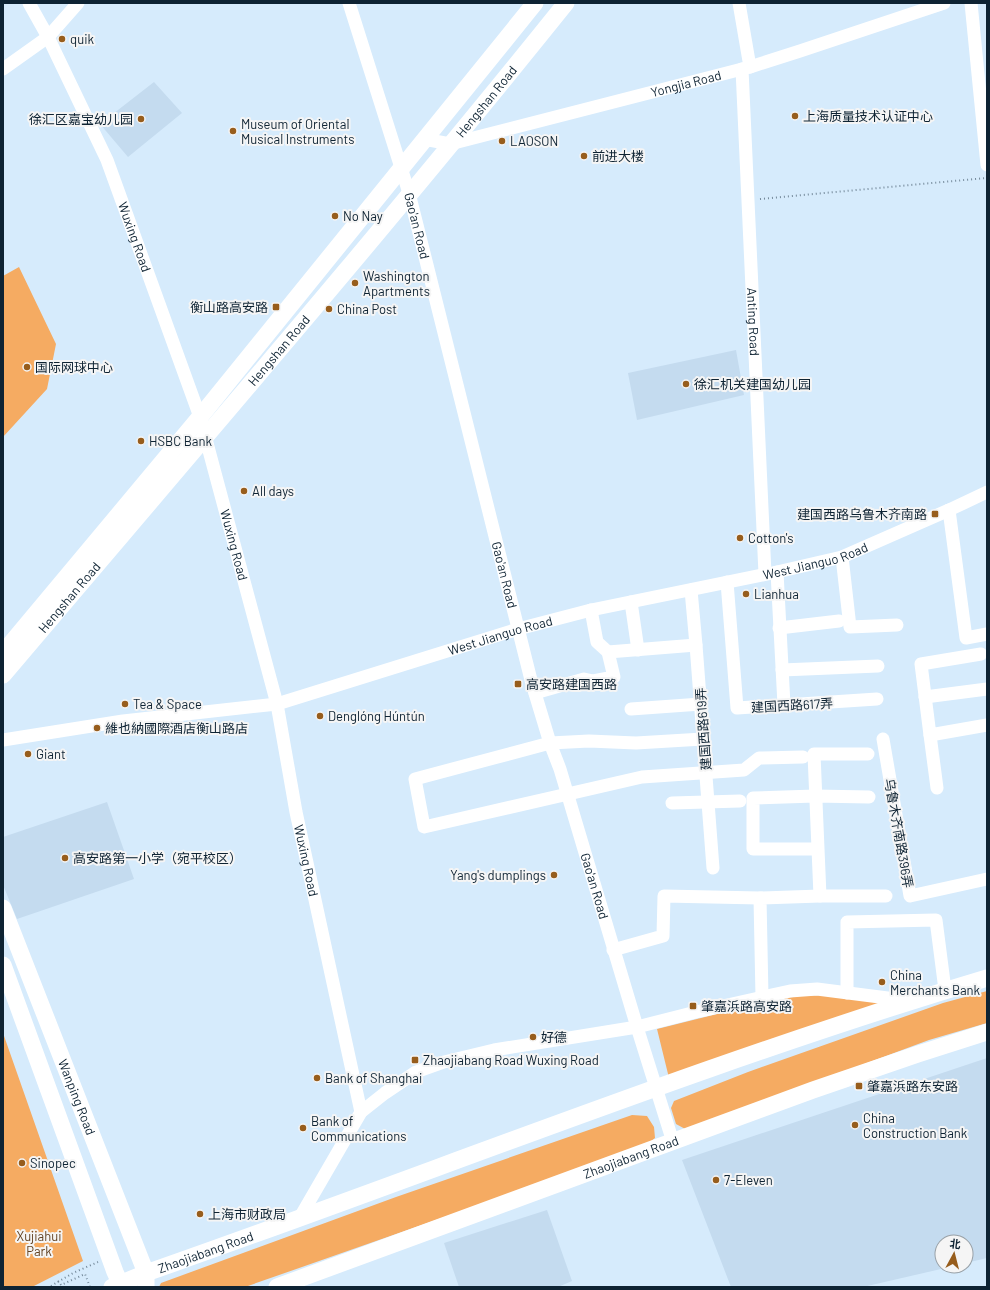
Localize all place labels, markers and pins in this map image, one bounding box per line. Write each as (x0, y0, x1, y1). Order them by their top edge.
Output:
place label: quik (70, 31, 94, 47)
marker: quik (57, 34, 67, 44)
place label: 上海质量技术认证中心 (803, 108, 933, 124)
place label: 徐汇区嘉宝幼儿园 (29, 111, 133, 127)
marker: 上海质量技术认证中心 (790, 111, 800, 121)
marker: 徐汇区嘉宝幼儿园 (136, 114, 146, 124)
place label: Museum of Oriental Musical Instruments (241, 116, 354, 147)
marker: Museum of Oriental Musical Instruments (228, 126, 238, 136)
place label: LAOSON (510, 133, 558, 149)
marker: LAOSON (497, 136, 507, 146)
place label: 前进大楼 (592, 148, 644, 164)
marker: 前进大楼 (579, 151, 589, 161)
place label: No Nay (343, 208, 383, 224)
marker: No Nay (330, 211, 340, 221)
place label: Washington Apartments (363, 268, 430, 299)
marker: Washington Apartments (350, 278, 360, 288)
place label: 衡山路高安路 (190, 299, 268, 315)
place label: China Post (337, 301, 397, 317)
marker: 衡山路高安路 (271, 302, 281, 312)
marker: China Post (324, 304, 334, 314)
place label: 国际网球中心 (35, 359, 113, 375)
marker: 国际网球中心 (22, 362, 32, 372)
place label: 徐汇机关建国幼儿园 (694, 376, 811, 392)
marker: 徐汇机关建国幼儿园 (681, 379, 691, 389)
place label: HSBC Bank (149, 433, 212, 449)
marker: HSBC Bank (136, 436, 146, 446)
place label: All days (252, 483, 294, 499)
marker: All days (239, 486, 249, 496)
place label: 建国西路乌鲁木齐南路 (797, 506, 927, 522)
marker: 建国西路乌鲁木齐南路 (930, 509, 940, 519)
place label: Cotton's (748, 530, 794, 546)
marker: Cotton's (735, 533, 745, 543)
place label: Lianhua (754, 586, 799, 602)
marker: Lianhua (741, 589, 751, 599)
place label: 高安路建国西路 (526, 676, 617, 692)
marker: 高安路建国西路 (513, 679, 523, 689)
place label: Tea & Space (133, 696, 202, 712)
marker: Tea & Space (120, 699, 130, 709)
place label: Denglóng Húntún (328, 708, 425, 724)
marker: Denglóng Húntún (315, 711, 325, 721)
place label: 維也納國際酒店衡山路店 (105, 720, 248, 736)
marker: 維也納國際酒店衡山路店 (92, 723, 102, 733)
place label: Giant (36, 746, 66, 762)
marker: Giant (23, 749, 33, 759)
place label: 高安路第一小学（宛平校区） (73, 850, 242, 866)
marker: 高安路第一小学（宛平校区） (60, 853, 70, 863)
place label: Yang's dumplings (450, 867, 546, 883)
marker: Yang's dumplings (549, 870, 559, 880)
place label: China Merchants Bank (890, 967, 981, 998)
marker: China Merchants Bank (877, 977, 887, 987)
place label: 肇嘉浜路高安路 (701, 998, 792, 1014)
marker: 肇嘉浜路高安路 (688, 1001, 698, 1011)
place label: 好德 (541, 1029, 567, 1045)
marker: 好德 (528, 1032, 538, 1042)
place label: Zhaojiabang Road Wuxing Road (423, 1052, 599, 1068)
marker: Zhaojiabang Road Wuxing Road (410, 1055, 420, 1065)
place label: Bank of Shanghai (325, 1070, 422, 1086)
marker: Bank of Shanghai (312, 1073, 322, 1083)
place label: 肇嘉浜路东安路 (867, 1078, 958, 1094)
marker: 肇嘉浜路东安路 (854, 1081, 864, 1091)
place label: China Construction Bank (863, 1110, 968, 1141)
place label: Bank of Communications (311, 1113, 407, 1144)
marker: China Construction Bank (850, 1120, 860, 1130)
marker: Bank of Communications (298, 1123, 308, 1133)
place label: Sinopec (30, 1155, 76, 1171)
marker: Sinopec (17, 1158, 27, 1168)
place label: 7-Eleven (724, 1172, 773, 1188)
marker: 7-Eleven (711, 1175, 721, 1185)
place label: 上海市财政局 (208, 1206, 286, 1222)
marker: 上海市财政局 (195, 1209, 205, 1219)

